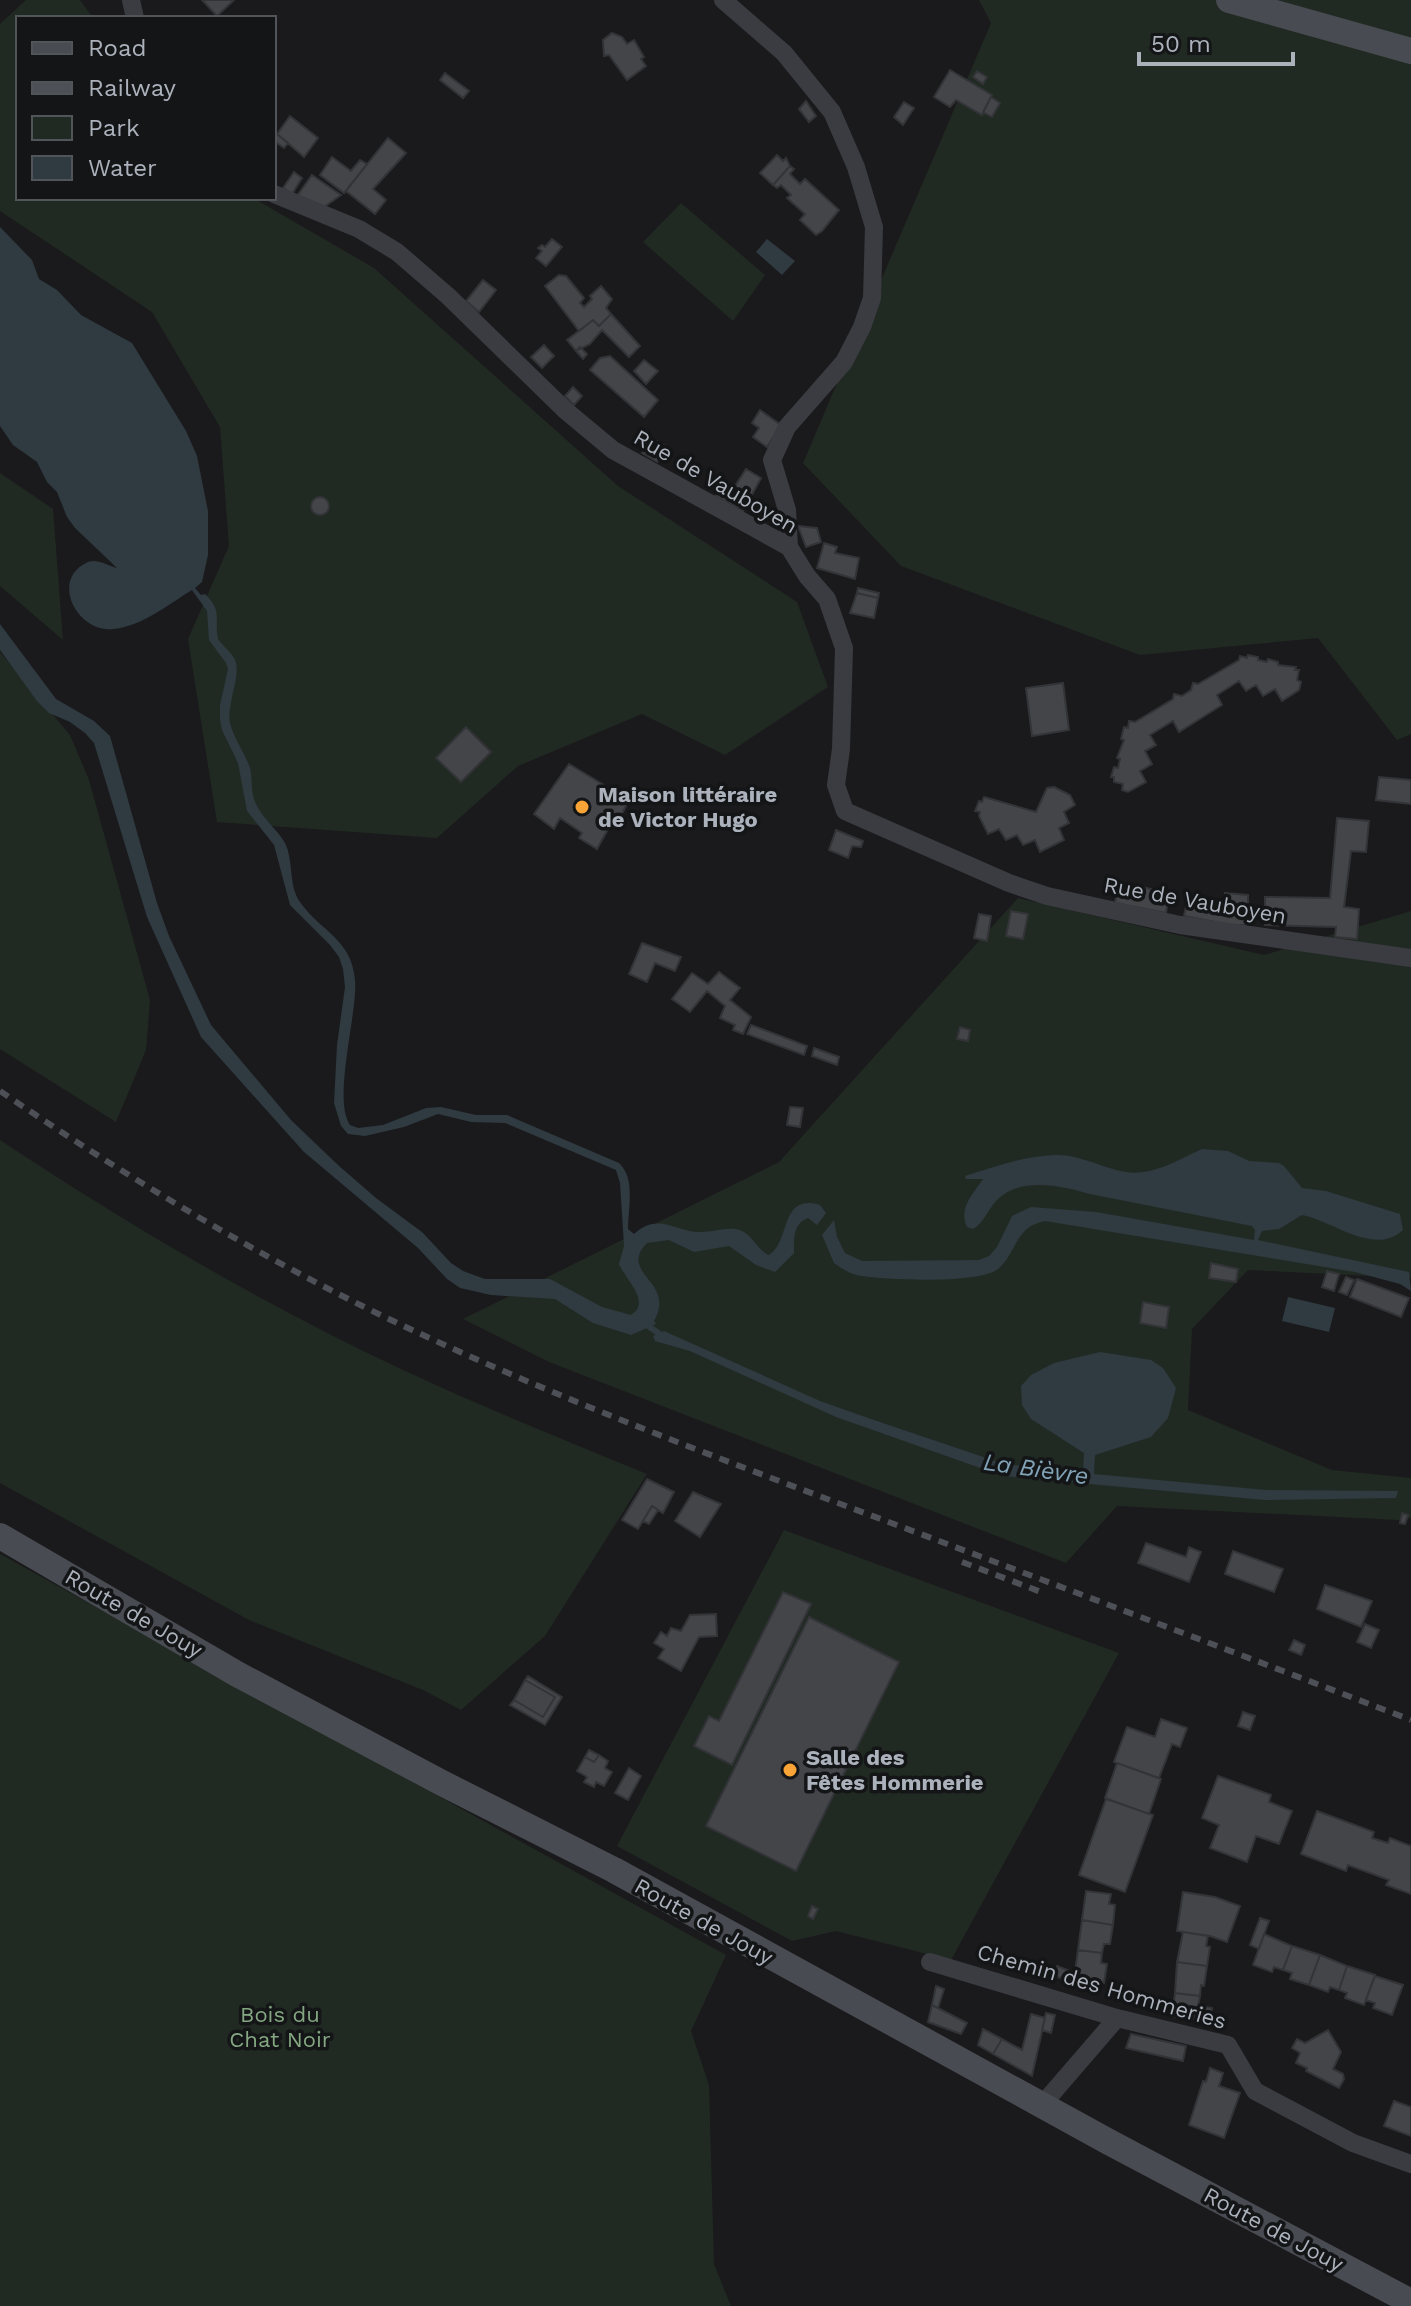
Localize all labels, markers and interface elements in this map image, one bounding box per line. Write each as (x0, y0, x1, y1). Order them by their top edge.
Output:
legend (16, 16, 276, 200)
scale bar (1139, 16, 1293, 66)
text: 50 m (1151, 30, 1211, 58)
text: Road (88, 34, 147, 62)
text: Railway (88, 74, 177, 102)
text: Park (88, 114, 140, 142)
text: Water (88, 154, 157, 182)
street label: Rue de Vauboyen (630, 424, 802, 538)
place label: Maison littéraire de Victor Hugo (598, 782, 777, 832)
marker: Maison littéraire de Victor Hugo (573, 798, 591, 816)
street label: Rue de Vauboyen (1102, 872, 1288, 929)
water label: La Bièvre (982, 1448, 1090, 1490)
street label: Route de Jouy (61, 1564, 207, 1663)
place label: Salle des Fêtes Hommerie (806, 1745, 984, 1795)
marker: Salle des Fêtes Hommerie (781, 1761, 799, 1779)
street label: Route de Jouy (630, 1873, 778, 1970)
street label: Chemin des Hommeries (974, 1939, 1229, 2034)
park label: Bois du Chat Noir (229, 2002, 331, 2052)
street label: Route de Jouy (1200, 2182, 1348, 2277)

